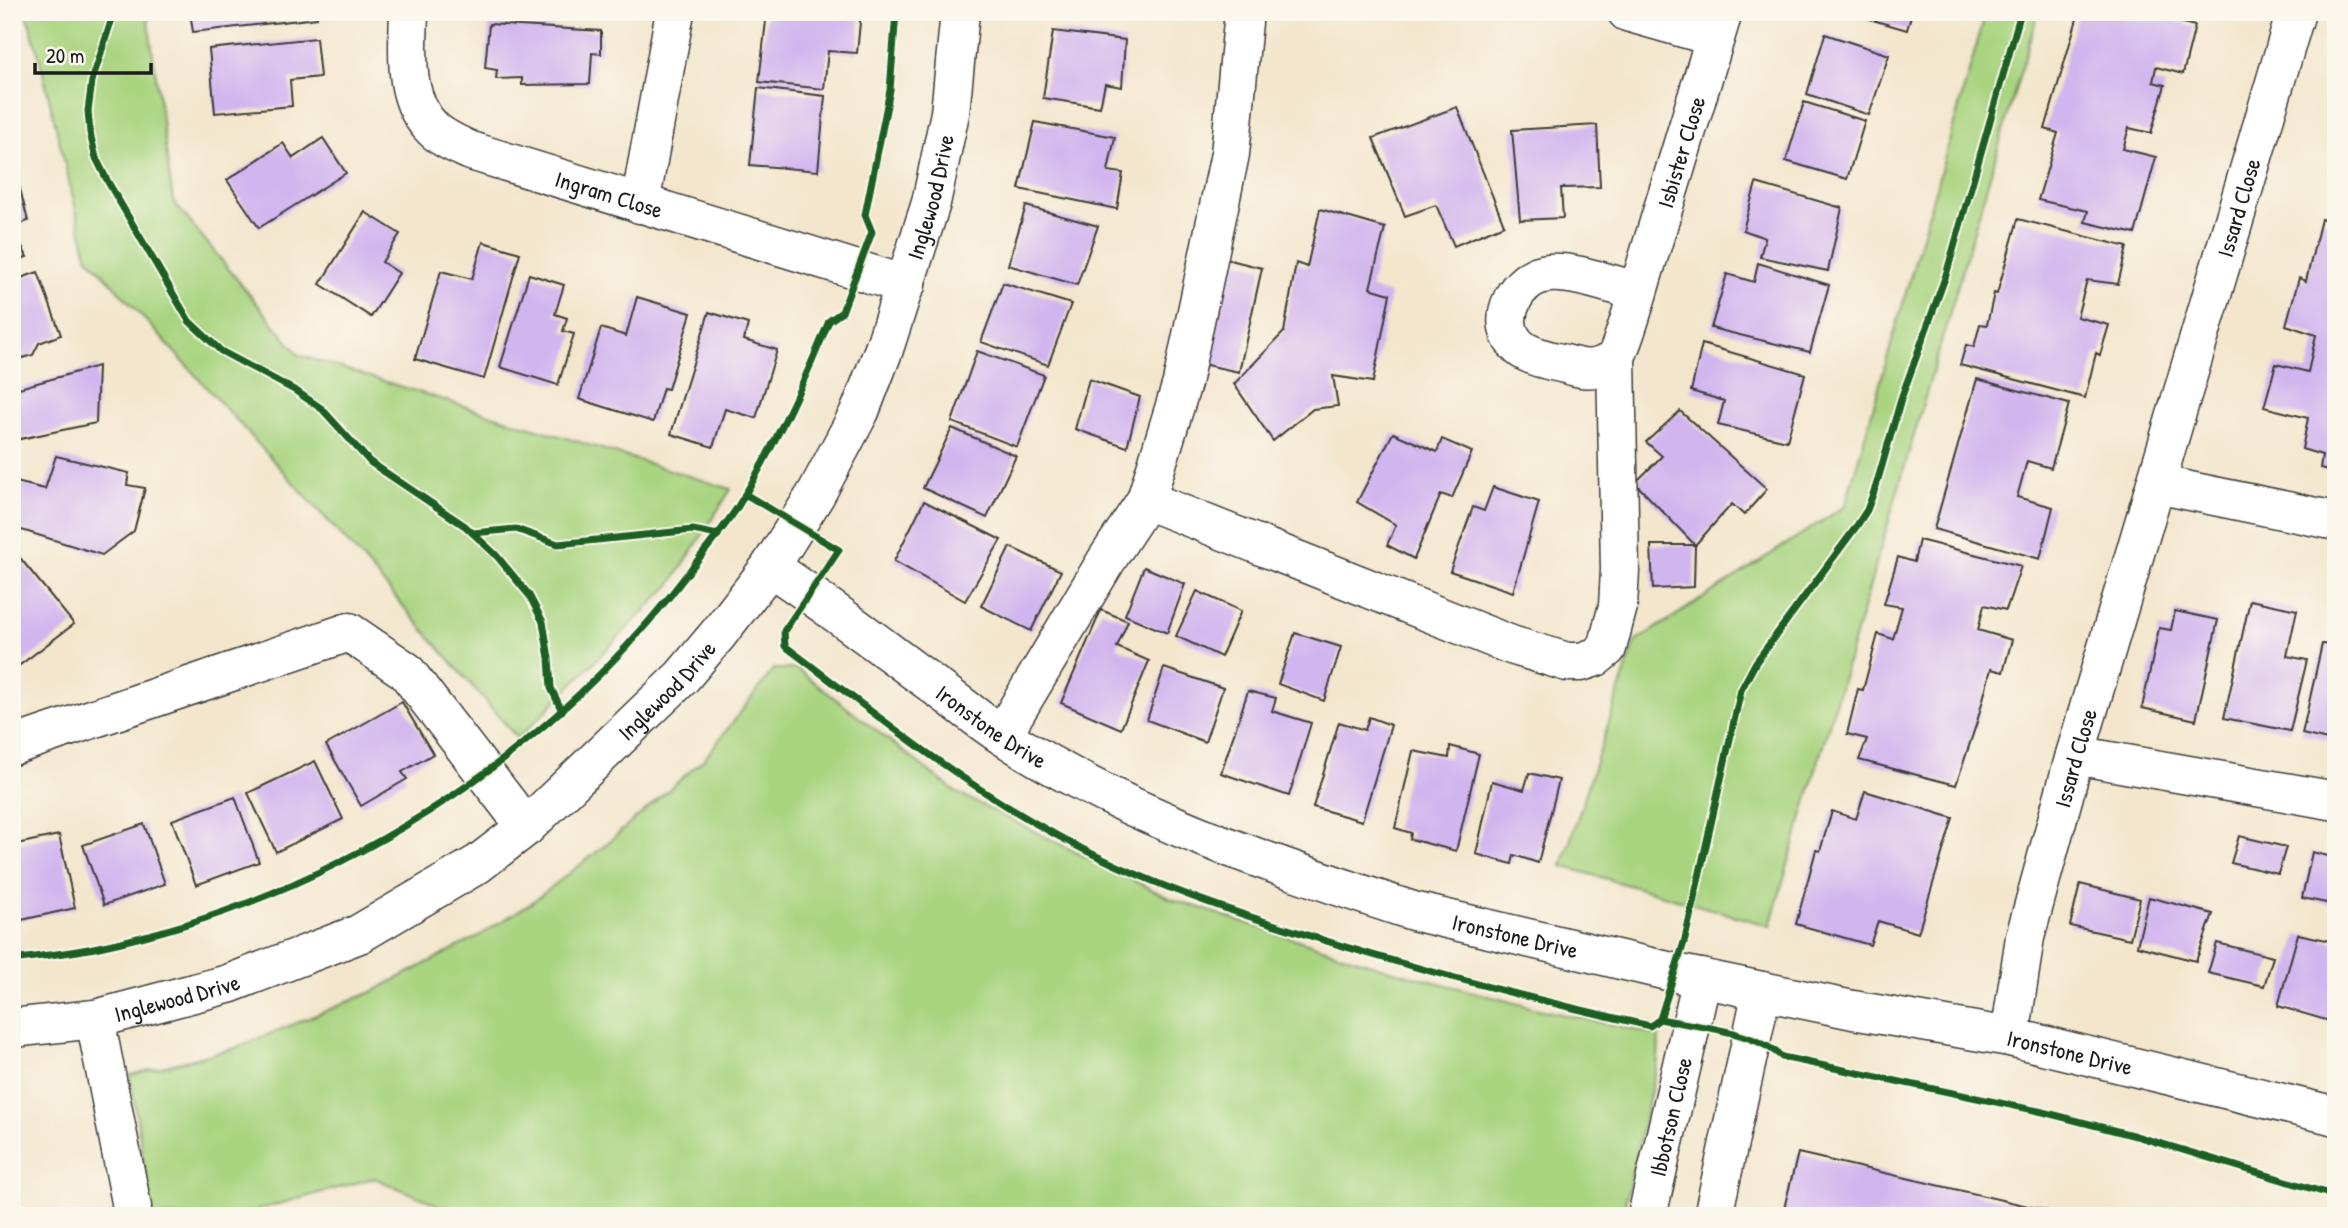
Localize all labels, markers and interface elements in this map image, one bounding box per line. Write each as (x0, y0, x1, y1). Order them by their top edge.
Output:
scale bar (35, 32, 150, 76)
text: 20 m (46, 41, 84, 70)
street label: Isbister Close (1649, 92, 1712, 211)
street label: Inglewood Drive (898, 132, 961, 263)
street label: Issard Close (2209, 155, 2267, 261)
street label: Ingram Close (552, 162, 667, 225)
street label: Inglewood Drive (610, 634, 722, 747)
street label: Ironstone Drive (930, 677, 1053, 775)
street label: Issard Close (2046, 705, 2103, 811)
street label: Ironstone Drive (1449, 905, 1581, 965)
street label: Inglewood Drive (111, 966, 244, 1029)
street label: Ironstone Drive (2004, 1021, 2136, 1082)
street label: Ibbotson Close (1641, 1054, 1699, 1179)

